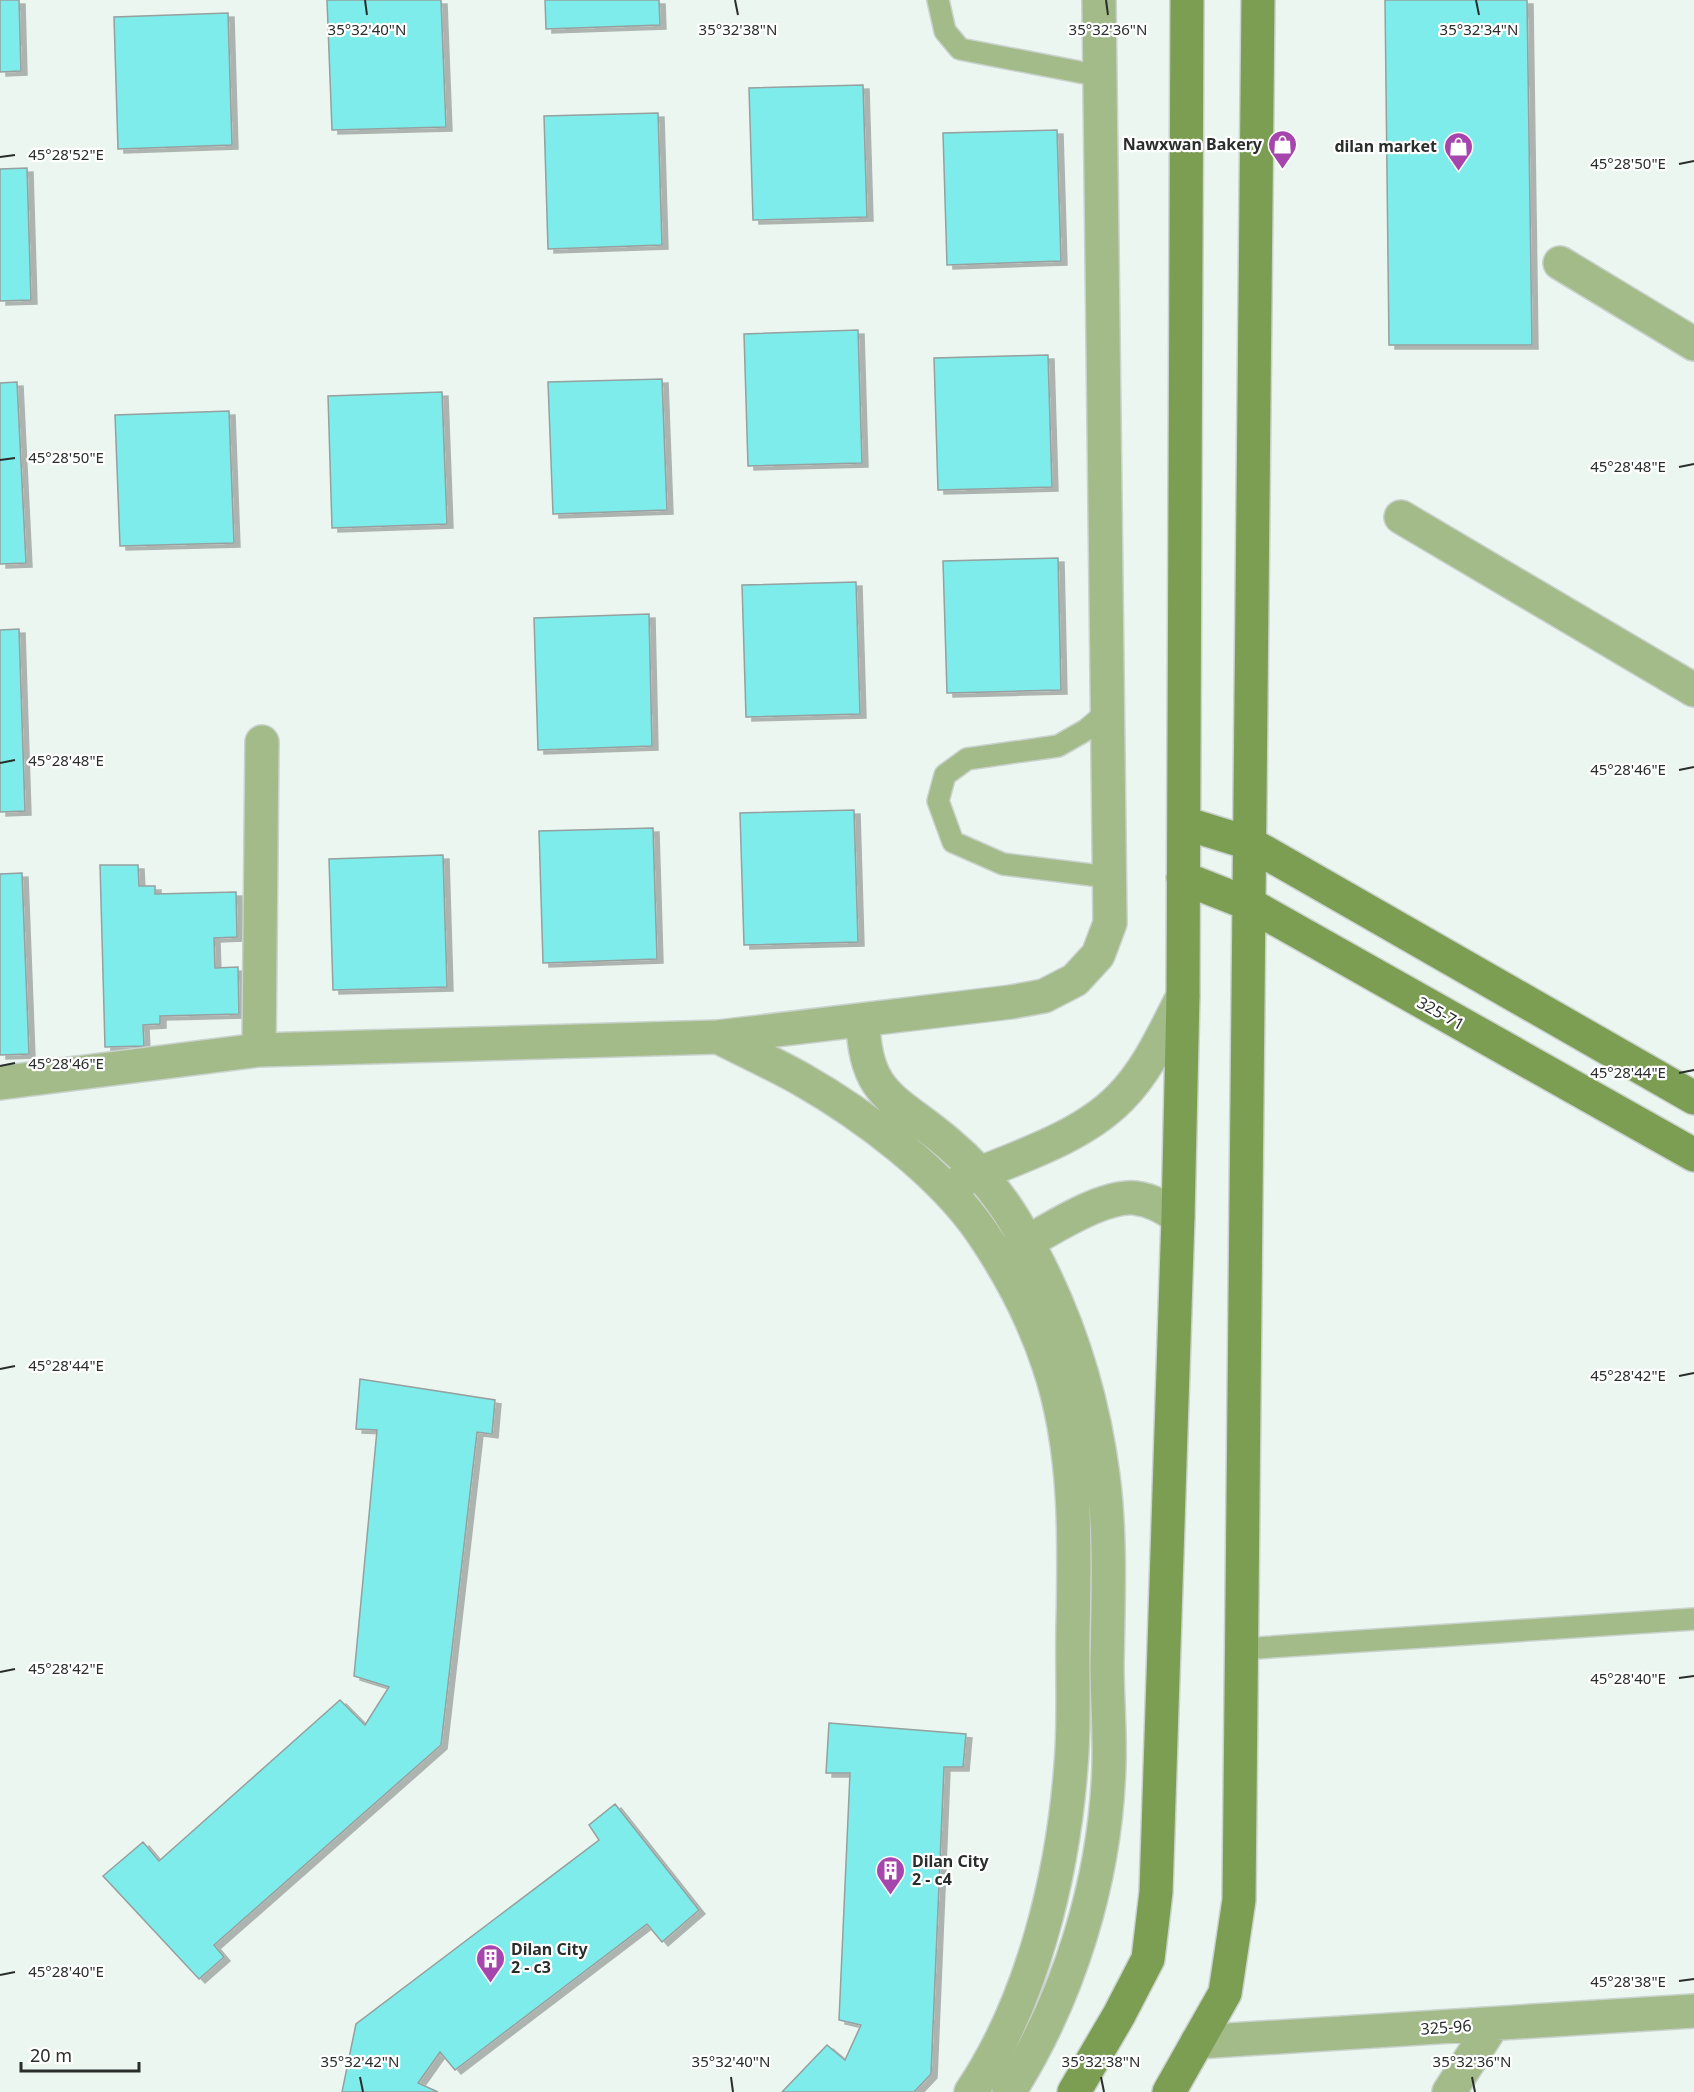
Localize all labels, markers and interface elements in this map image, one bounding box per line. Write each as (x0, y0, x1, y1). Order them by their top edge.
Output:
text: 35°32'40"N (328, 19, 406, 39)
text: 35°32'38"N (699, 19, 777, 39)
text: 35°32'36"N (1069, 19, 1147, 39)
text: 35°32'34"N (1440, 19, 1518, 39)
shop icon: Nawxwan Bakery (1267, 128, 1299, 170)
shop icon: dilan market (1442, 130, 1474, 172)
place label: Nawxwan Bakery (1123, 133, 1263, 155)
place label: dilan market (1334, 135, 1437, 157)
text: 45°28'52"E (28, 144, 104, 164)
text: 45°28'50"E (1590, 153, 1666, 173)
text: 45°28'50"E (28, 447, 104, 467)
text: 45°28'48"E (1590, 456, 1666, 476)
text: 45°28'48"E (28, 750, 104, 770)
text: 45°28'46"E (1590, 759, 1666, 779)
street label: 325-71 (1413, 991, 1469, 1035)
text: 45°28'46"E (28, 1053, 104, 1073)
text: 45°28'44"E (1590, 1062, 1666, 1082)
text: 45°28'44"E (28, 1355, 104, 1375)
text: 45°28'42"E (1590, 1365, 1666, 1385)
text: 45°28'42"E (28, 1658, 104, 1678)
text: 45°28'40"E (1590, 1668, 1666, 1688)
place label: Dilan City 2 - c4 (912, 1850, 989, 1890)
building icon: Dilan City 2 - c4 (875, 1854, 907, 1896)
place label: Dilan City 2 - c3 (511, 1938, 588, 1978)
building icon: Dilan City 2 - c3 (474, 1942, 506, 1984)
text: 45°28'40"E (28, 1961, 104, 1981)
text: 45°28'38"E (1590, 1971, 1666, 1991)
street label: 325-96 (1420, 2014, 1472, 2040)
scale bar (21, 2035, 140, 2073)
text: 20 m (30, 2043, 72, 2067)
text: 35°32'42"N (321, 2051, 399, 2071)
text: 35°32'40"N (692, 2051, 770, 2071)
text: 35°32'38"N (1062, 2051, 1140, 2071)
text: 35°32'36"N (1433, 2051, 1511, 2071)

